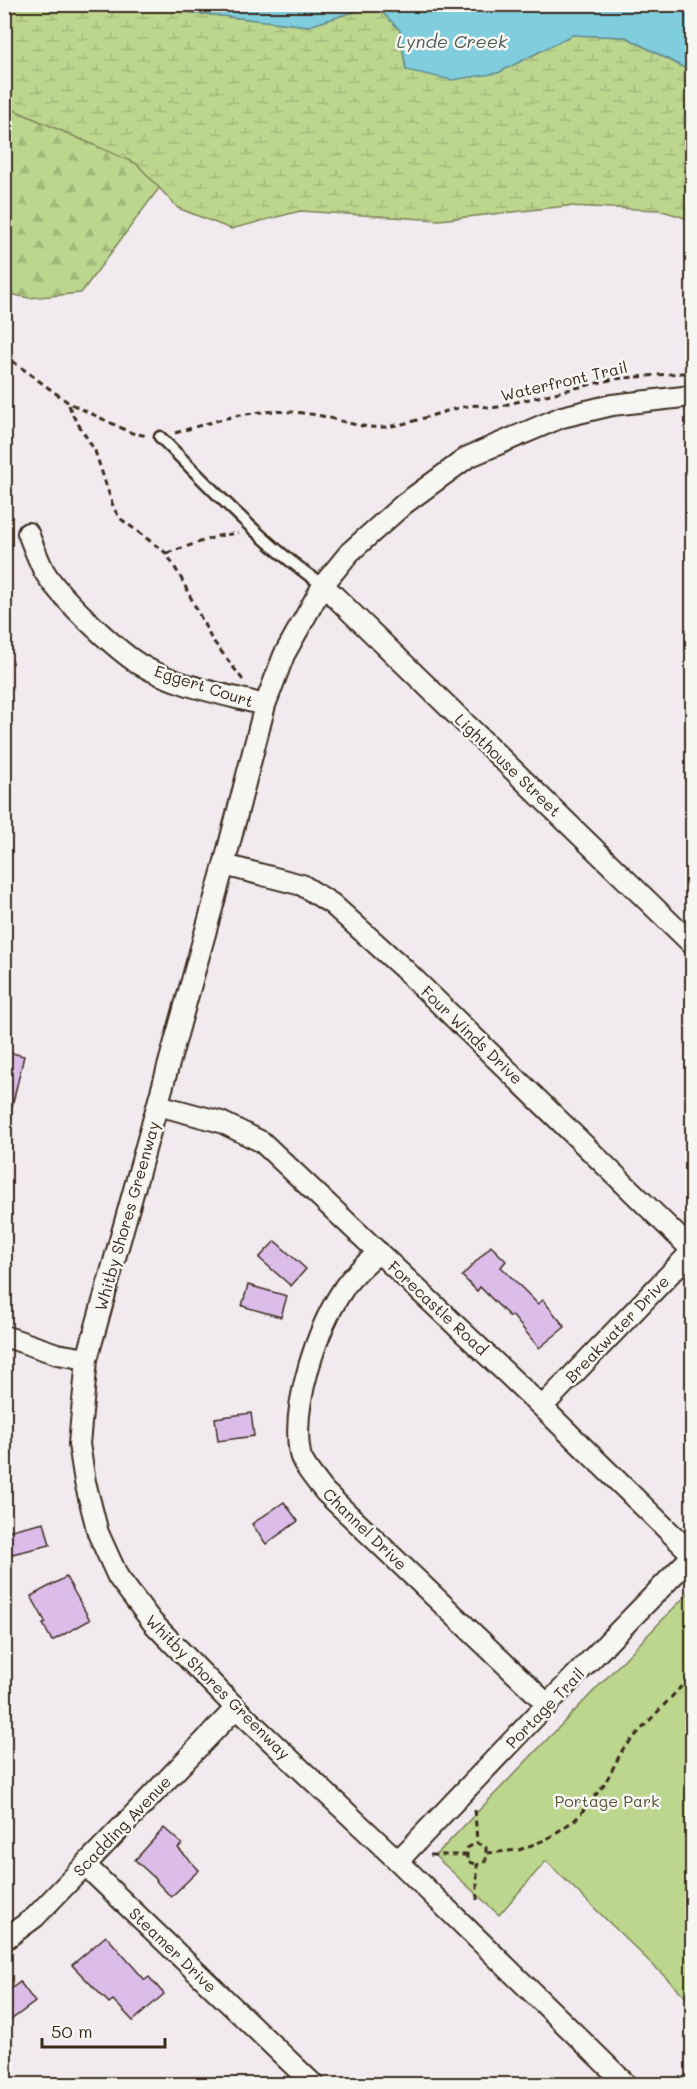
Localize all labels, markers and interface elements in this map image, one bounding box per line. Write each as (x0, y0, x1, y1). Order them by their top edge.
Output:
water label: Lynde Creek (397, 29, 508, 53)
street label: Waterfront Trail (498, 356, 629, 405)
street label: Eggert Court (152, 660, 256, 711)
street label: Lighthouse Street (451, 709, 566, 821)
street label: Four Winds Drive (417, 981, 528, 1089)
street label: Whitby Shores Greenway (89, 1119, 164, 1313)
street label: Forecastle Road (384, 1256, 493, 1359)
street label: Breakwater Drive (560, 1271, 673, 1387)
street label: Channel Drive (319, 1483, 412, 1574)
street label: Whitby Shores Greenway (142, 1610, 295, 1763)
street label: Portage Trail (501, 1663, 588, 1753)
street label: Scadding Avenue (68, 1771, 175, 1880)
park label: Portage Park (555, 1790, 659, 1811)
street label: Steamer Drive (125, 1902, 222, 1997)
scale bar (42, 2011, 165, 2049)
text: 50 m (51, 2019, 93, 2043)

